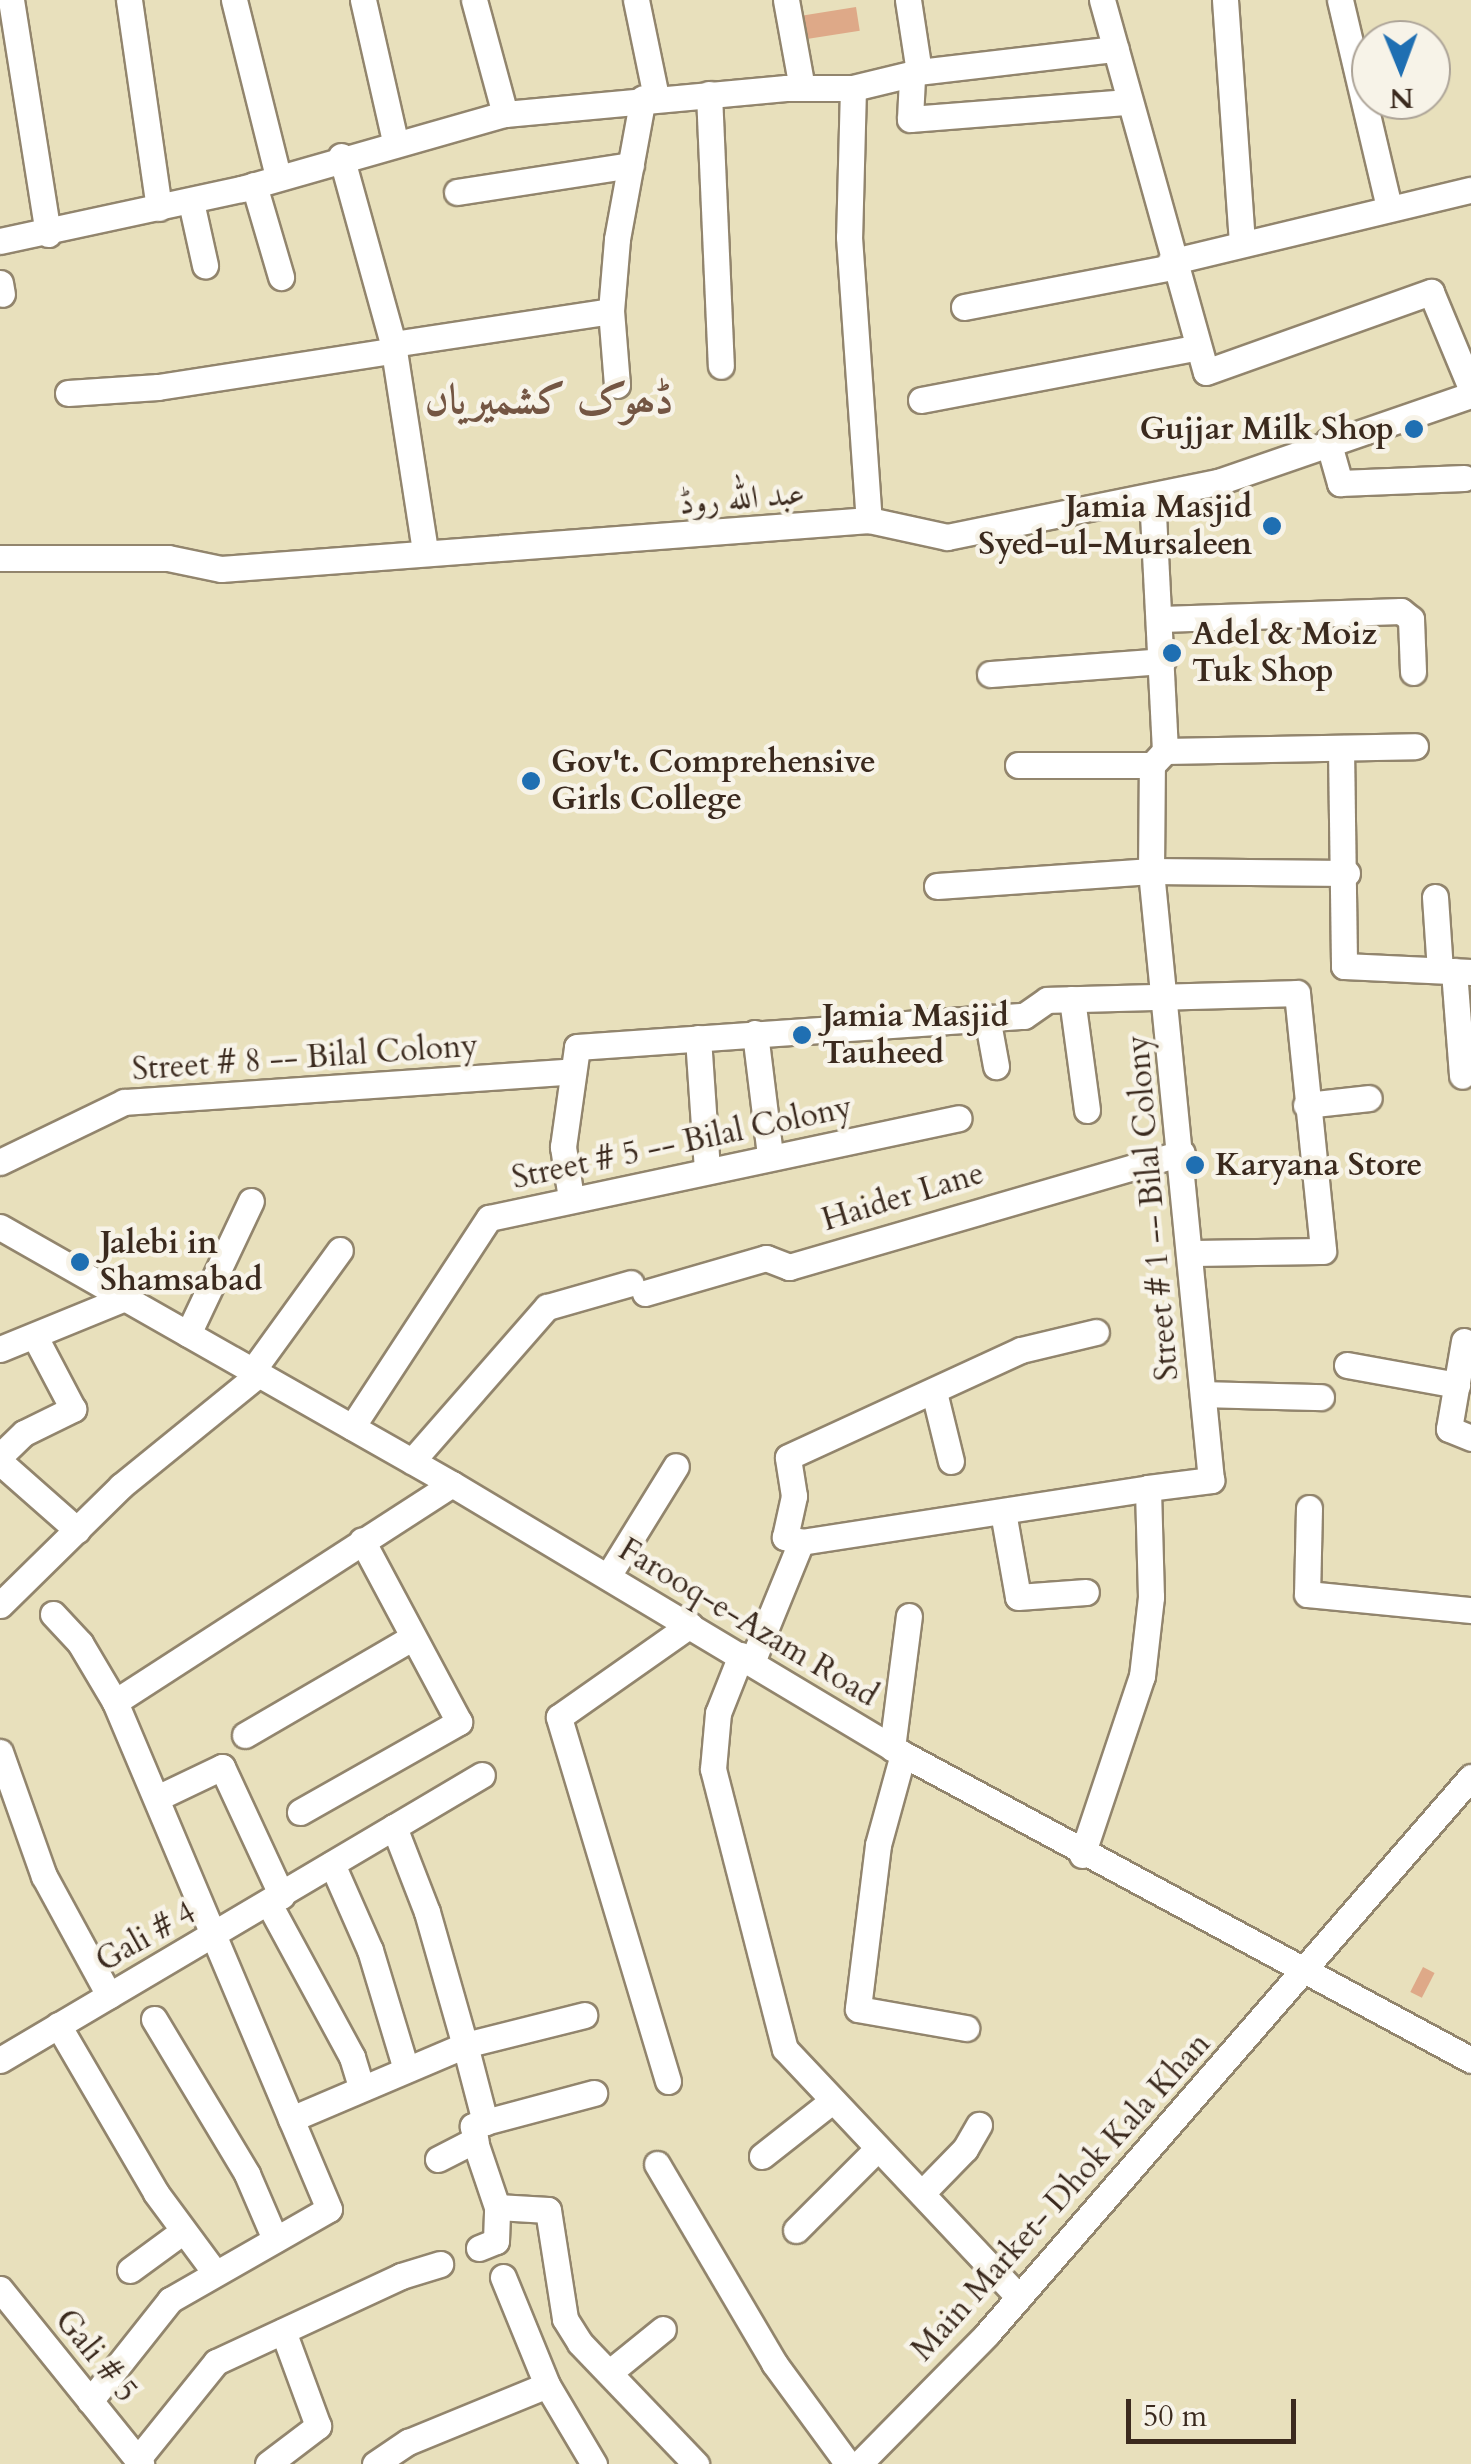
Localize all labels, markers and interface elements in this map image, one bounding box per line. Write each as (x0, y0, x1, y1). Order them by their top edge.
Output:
north arrow (1351, 20, 1451, 120)
text: N (1389, 79, 1414, 117)
district label: ڈھوک کشمیریاں (425, 375, 673, 425)
place label: Gujjar Milk Shop (1139, 410, 1394, 448)
marker: Gujjar Milk Shop (1403, 418, 1425, 440)
street label: عبد اللہ روڈ (678, 474, 806, 524)
place label: Jamia Masjid Syed-ul-Mursaleen (978, 489, 1252, 564)
marker: Jamia Masjid Syed-ul-Mursaleen (1261, 515, 1283, 537)
place label: Adel & Moiz Tuk Shop (1192, 616, 1377, 691)
marker: Adel & Moiz Tuk Shop (1161, 642, 1183, 664)
place label: Gov't. Comprehensive Girls College (551, 744, 876, 819)
marker: Gov't. Comprehensive Girls College (520, 770, 542, 792)
place label: Jamia Masjid Tauheed (822, 998, 1009, 1073)
marker: Jamia Masjid Tauheed (791, 1024, 813, 1046)
street label: Street # 8 -- Bilal Colony (131, 1027, 479, 1089)
street label: Street # 1 -- Bilal Colony (1119, 1034, 1187, 1382)
street label: Street # 5 -- Bilal Colony (508, 1088, 856, 1198)
place label: Karyana Store (1215, 1146, 1422, 1184)
street label: Haider Lane (817, 1154, 989, 1240)
marker: Karyana Store (1184, 1154, 1206, 1176)
place label: Jalebi in Shamsabad (100, 1225, 262, 1300)
marker: Jalebi in Shamsabad (69, 1251, 91, 1273)
street label: Farooq-e-Azam Road (612, 1530, 884, 1716)
street label: Gali # 4 (89, 1894, 203, 1980)
street label: Main Market- Dhok Kala Khan (903, 2025, 1219, 2369)
street label: Gali # 5 (47, 2302, 145, 2410)
scale bar (1131, 2379, 1301, 2441)
text: 50 m (1143, 2396, 1207, 2437)

